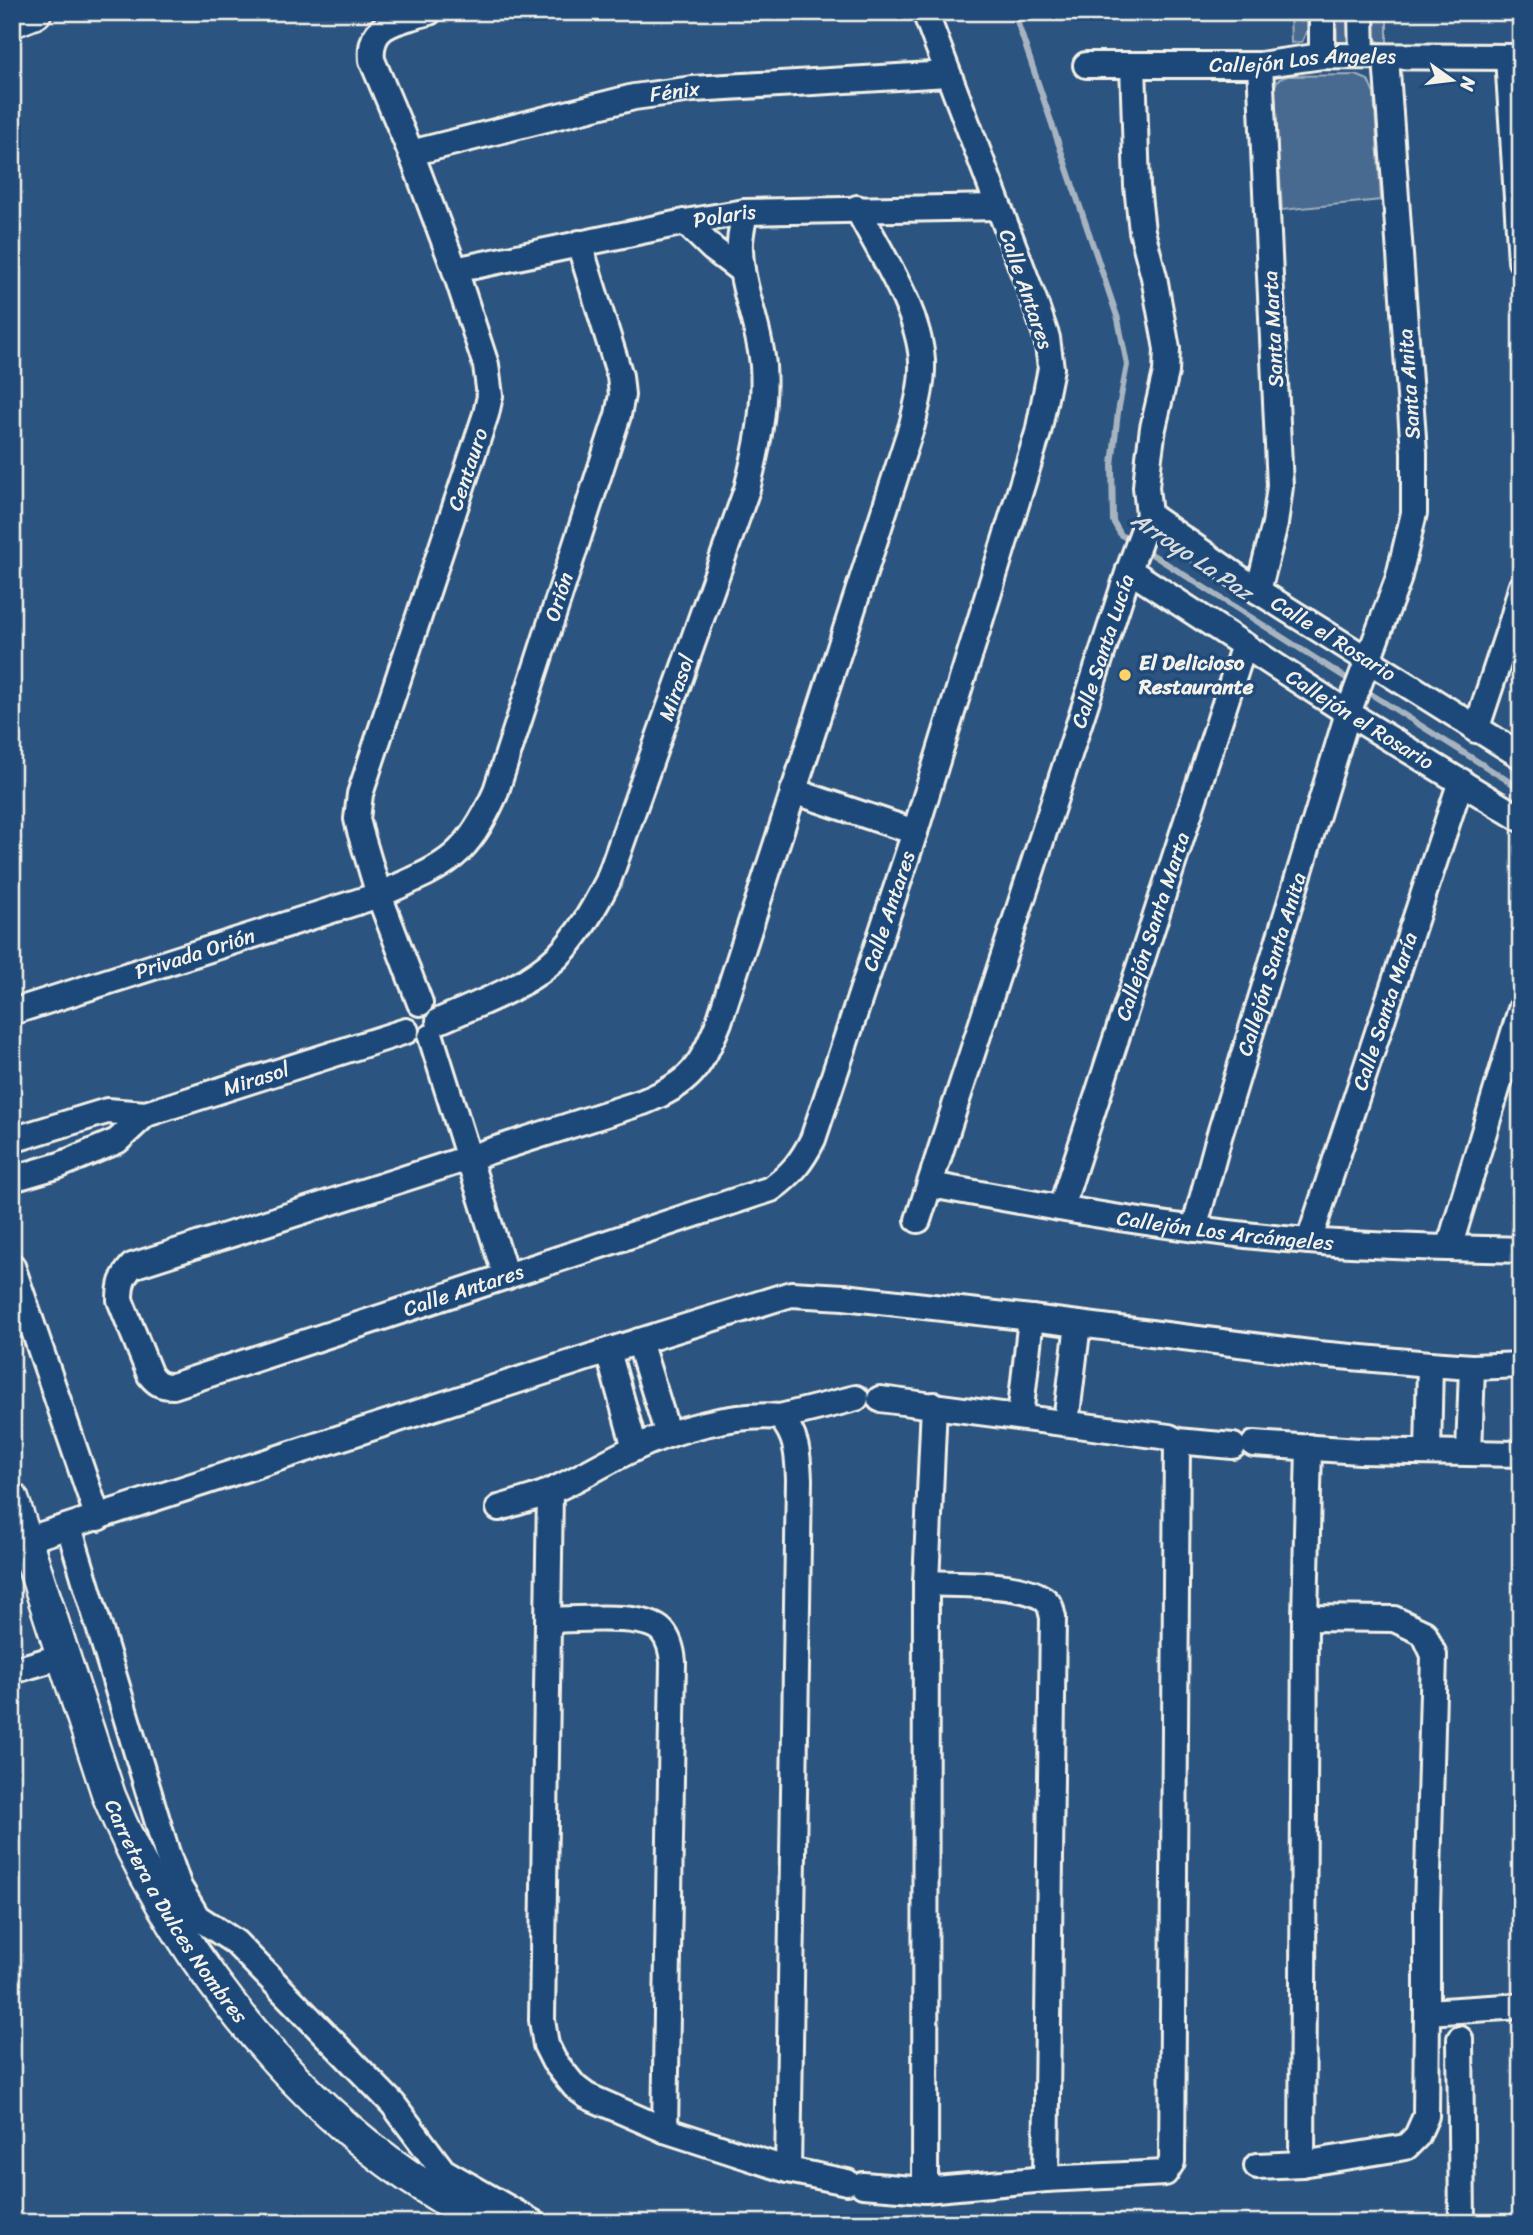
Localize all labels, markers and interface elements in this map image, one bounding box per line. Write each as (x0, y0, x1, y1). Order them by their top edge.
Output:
street label: Callejón Los Ángeles (1209, 37, 1396, 84)
north arrow (1418, 46, 1488, 116)
street label: Fénix (647, 70, 701, 114)
text: N (1450, 73, 1486, 95)
street label: Polaris (690, 193, 756, 239)
street label: Calle Antares (988, 224, 1064, 355)
street label: Santa Marta (1251, 269, 1295, 388)
street label: Santa Anita (1386, 327, 1432, 441)
street label: Centauro (436, 422, 499, 516)
water label: Arroyo La Paz (1122, 500, 1264, 614)
street label: Orión (533, 567, 585, 626)
street label: Calle Santa Lucía (1060, 569, 1146, 733)
street label: Calle el Rosario (1263, 584, 1404, 692)
place label: El Delicioso Restaurante (1138, 644, 1254, 706)
street label: Mirasol (647, 648, 706, 726)
street label: Callejón el Rosario (1278, 658, 1442, 781)
marker: El Delicioso Restaurante (1117, 667, 1133, 683)
street label: Callejón Santa Marta (1104, 827, 1201, 1026)
street label: Calle Antares (851, 846, 927, 976)
street label: Callejón Santa Anita (1226, 867, 1318, 1061)
street label: Privada Orión (130, 917, 260, 991)
street label: Calle Santa María (1341, 927, 1429, 1095)
street label: Mirasol (218, 1050, 295, 1107)
street label: Callejón Los Arcángeles (1114, 1199, 1335, 1262)
street label: Calle Antares (398, 1253, 529, 1328)
street label: Carretera a Dulces Nombres (93, 1793, 258, 2032)

